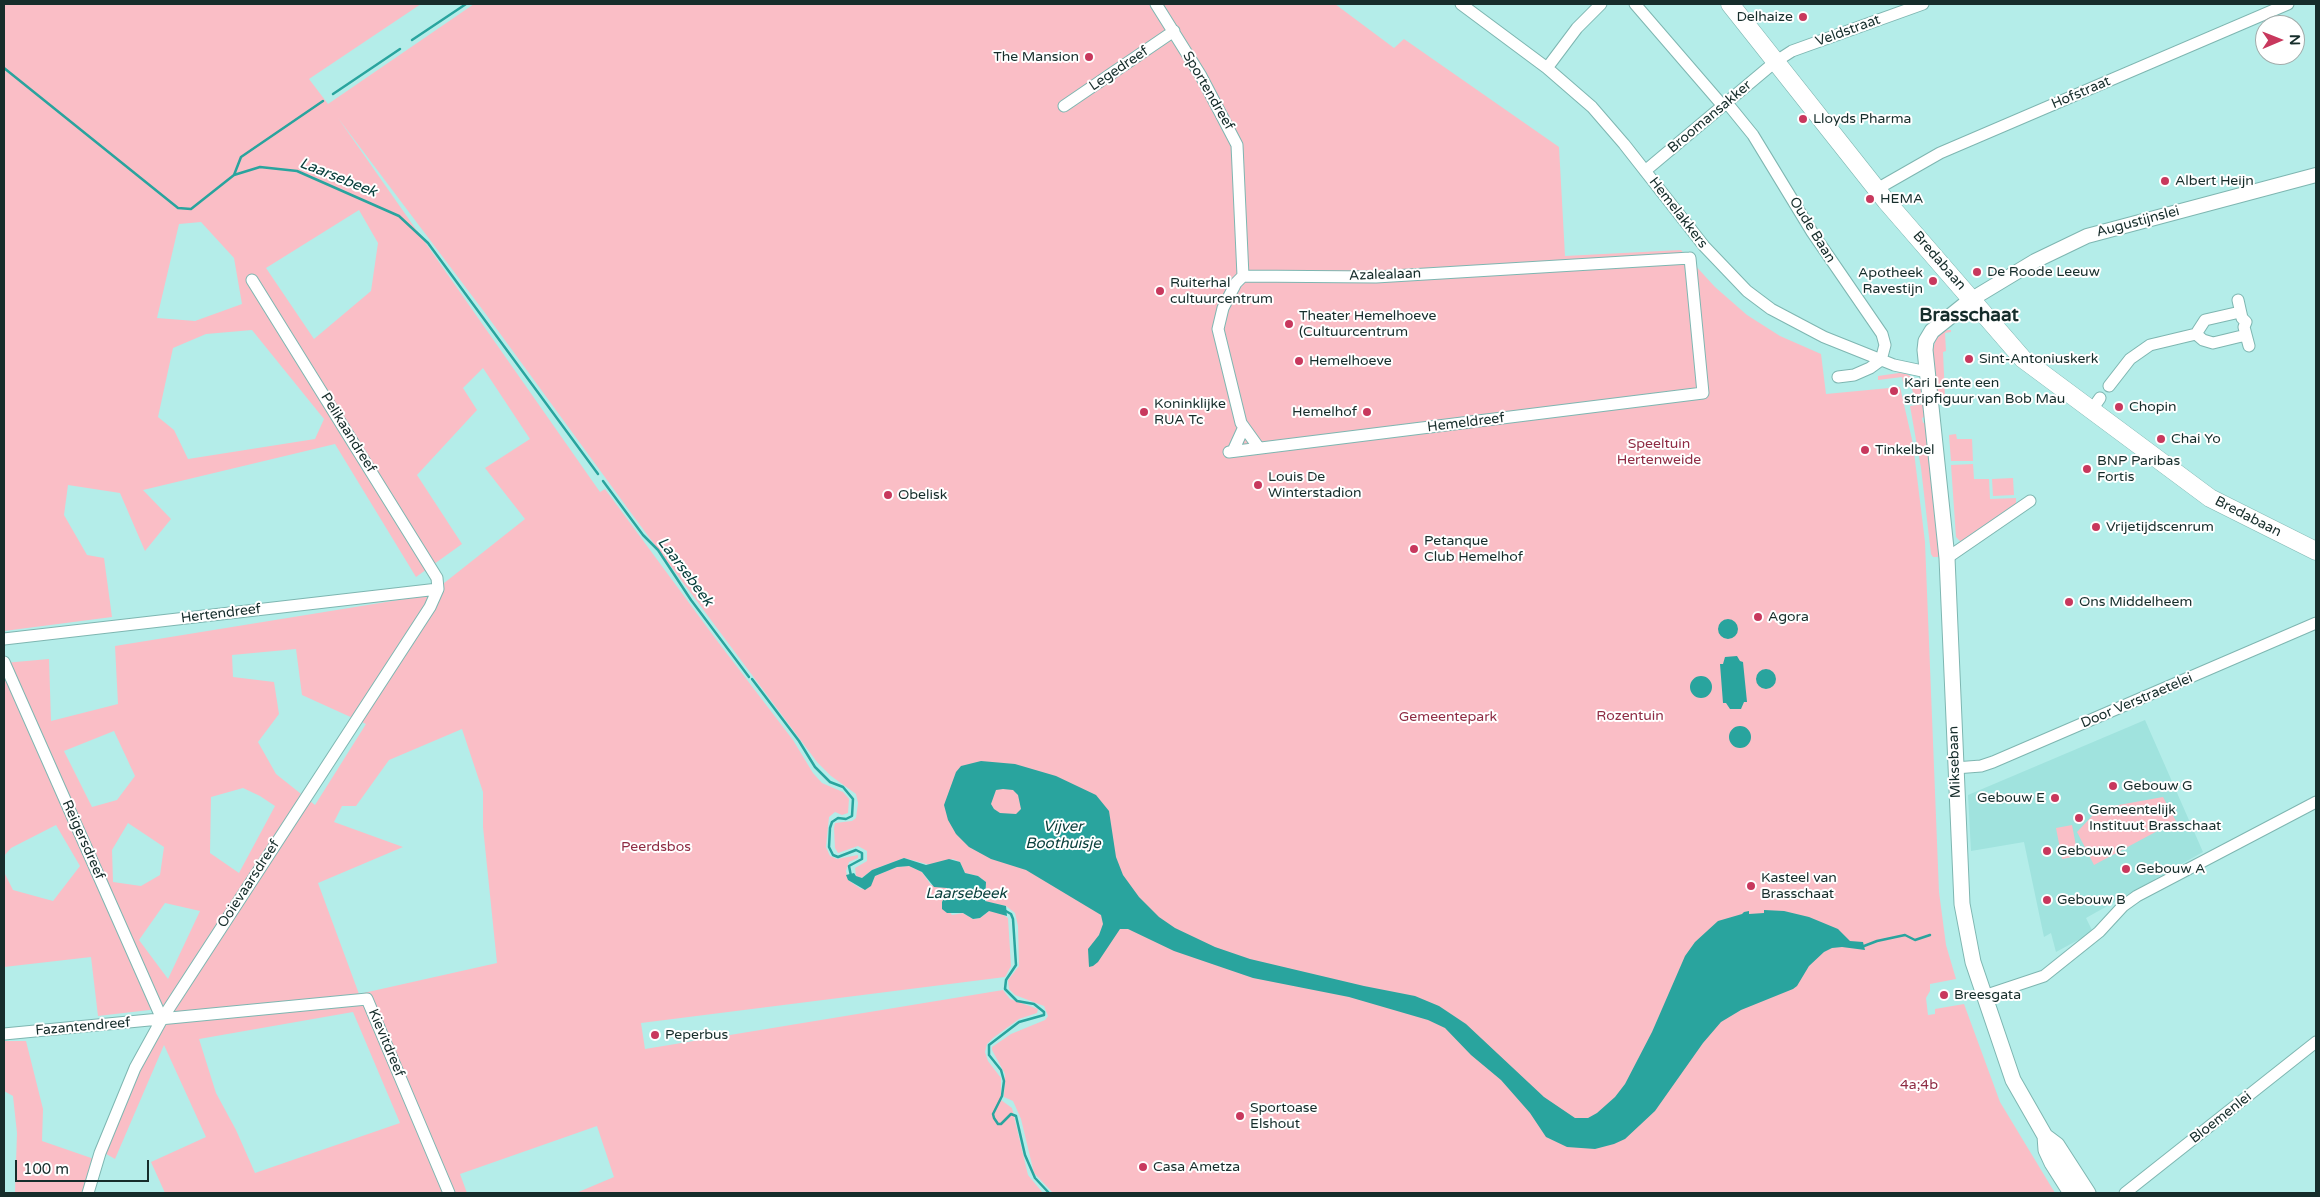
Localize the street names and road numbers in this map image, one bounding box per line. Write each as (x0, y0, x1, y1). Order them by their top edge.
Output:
street label: Veldstraat (1813, 12, 1883, 50)
street label: Legedreef (1086, 43, 1152, 95)
street label: Sportendreef (1179, 49, 1237, 133)
street label: Hofstraat (2049, 73, 2113, 113)
street label: Broomansakker (1665, 77, 1755, 157)
street label: Hemelakkers (1645, 174, 1711, 252)
street label: Oude Baan (1785, 194, 1839, 266)
street label: Augustijnslei (2095, 203, 2181, 241)
street label: Bredabaan (1909, 228, 1969, 294)
street label: Azalealaan (1349, 265, 1421, 285)
street label: Pelikaandreef (317, 390, 379, 476)
street label: Hemeldreef (1426, 410, 1506, 436)
street label: Bredabaan (2212, 493, 2284, 541)
street label: Hertendreef (180, 601, 262, 627)
street label: Door Verstraetelei (2079, 670, 2195, 732)
street label: Miksebaan (1945, 726, 1965, 798)
street label: Reigersdreef (58, 798, 108, 882)
street label: Ooievaarsdreef (214, 837, 284, 931)
street label: Kievitdreef (364, 1007, 408, 1079)
street label: Fazantendreef (35, 1014, 131, 1040)
street label: Bloemenlei (2187, 1089, 2255, 1147)

